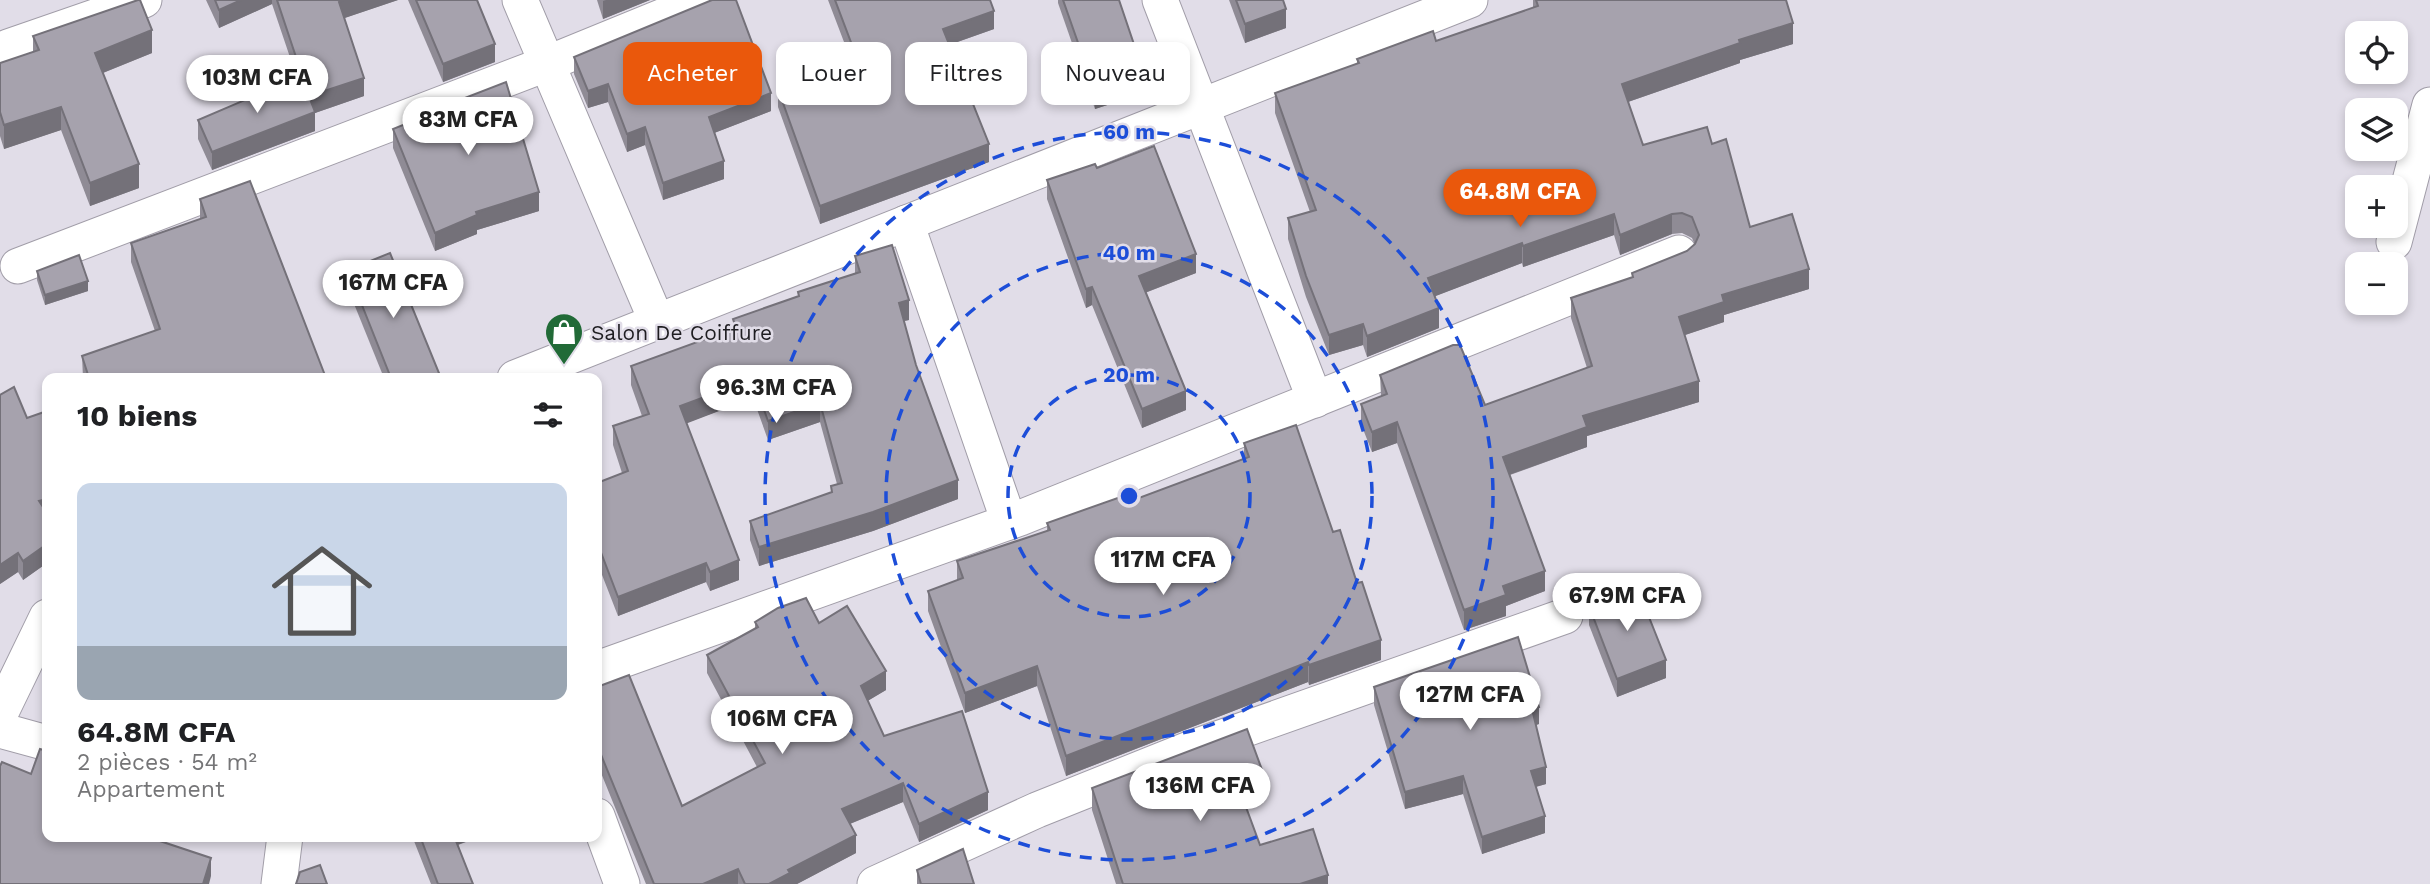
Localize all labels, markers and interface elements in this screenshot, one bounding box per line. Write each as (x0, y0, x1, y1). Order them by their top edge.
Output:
map controls (2345, 21, 2408, 315)
button: locate (2345, 21, 2408, 84)
chip: Acheter (623, 42, 762, 105)
chip: Louer (776, 42, 891, 105)
chip: Filtres (905, 42, 1027, 105)
chip: Nouveau (1041, 42, 1190, 105)
pin: 103M CFA (185, 55, 329, 115)
text: 103M CFA (202, 64, 312, 91)
pin: 83M CFA (403, 97, 533, 157)
button: layers (2345, 98, 2408, 161)
text: 83M CFA (418, 106, 518, 133)
text: 60 m (1103, 119, 1155, 144)
pin: 64.8M CFA (1440, 170, 1600, 229)
button: + (2345, 175, 2408, 238)
text: 64.8M CFA (1459, 178, 1581, 205)
text: 40 m (1103, 240, 1155, 265)
button: − (2345, 252, 2408, 315)
pin: 167M CFA (321, 260, 465, 320)
text: 167M CFA (339, 269, 447, 296)
shop icon: Salon De Coiffure (543, 311, 585, 366)
place label: Salon De Coiffure (591, 320, 772, 345)
text: 20 m (1103, 362, 1155, 387)
pin: 96.3M CFA (696, 366, 856, 425)
text: 96.3M CFA (716, 374, 836, 401)
icon: filters (529, 396, 567, 434)
text: 10 biens (77, 398, 197, 433)
centre of rings (1117, 484, 1141, 508)
icon: home (259, 528, 385, 654)
pin: 117M CFA (1091, 538, 1235, 597)
text: 117M CFA (1110, 546, 1216, 573)
pin: 67.9M CFA (1547, 574, 1707, 633)
text: 67.9M CFA (1568, 582, 1686, 609)
pin: 127M CFA (1398, 672, 1542, 732)
text: 127M CFA (1416, 681, 1524, 708)
pin: 106M CFA (710, 696, 854, 756)
text: 106M CFA (727, 705, 837, 732)
text: 64.8M CFA (77, 714, 235, 749)
text: 2 pièces · 54 m² (77, 749, 257, 776)
pin: 136M CFA (1128, 764, 1272, 823)
text: 136M CFA (1145, 772, 1255, 799)
text: Appartement (77, 776, 225, 803)

